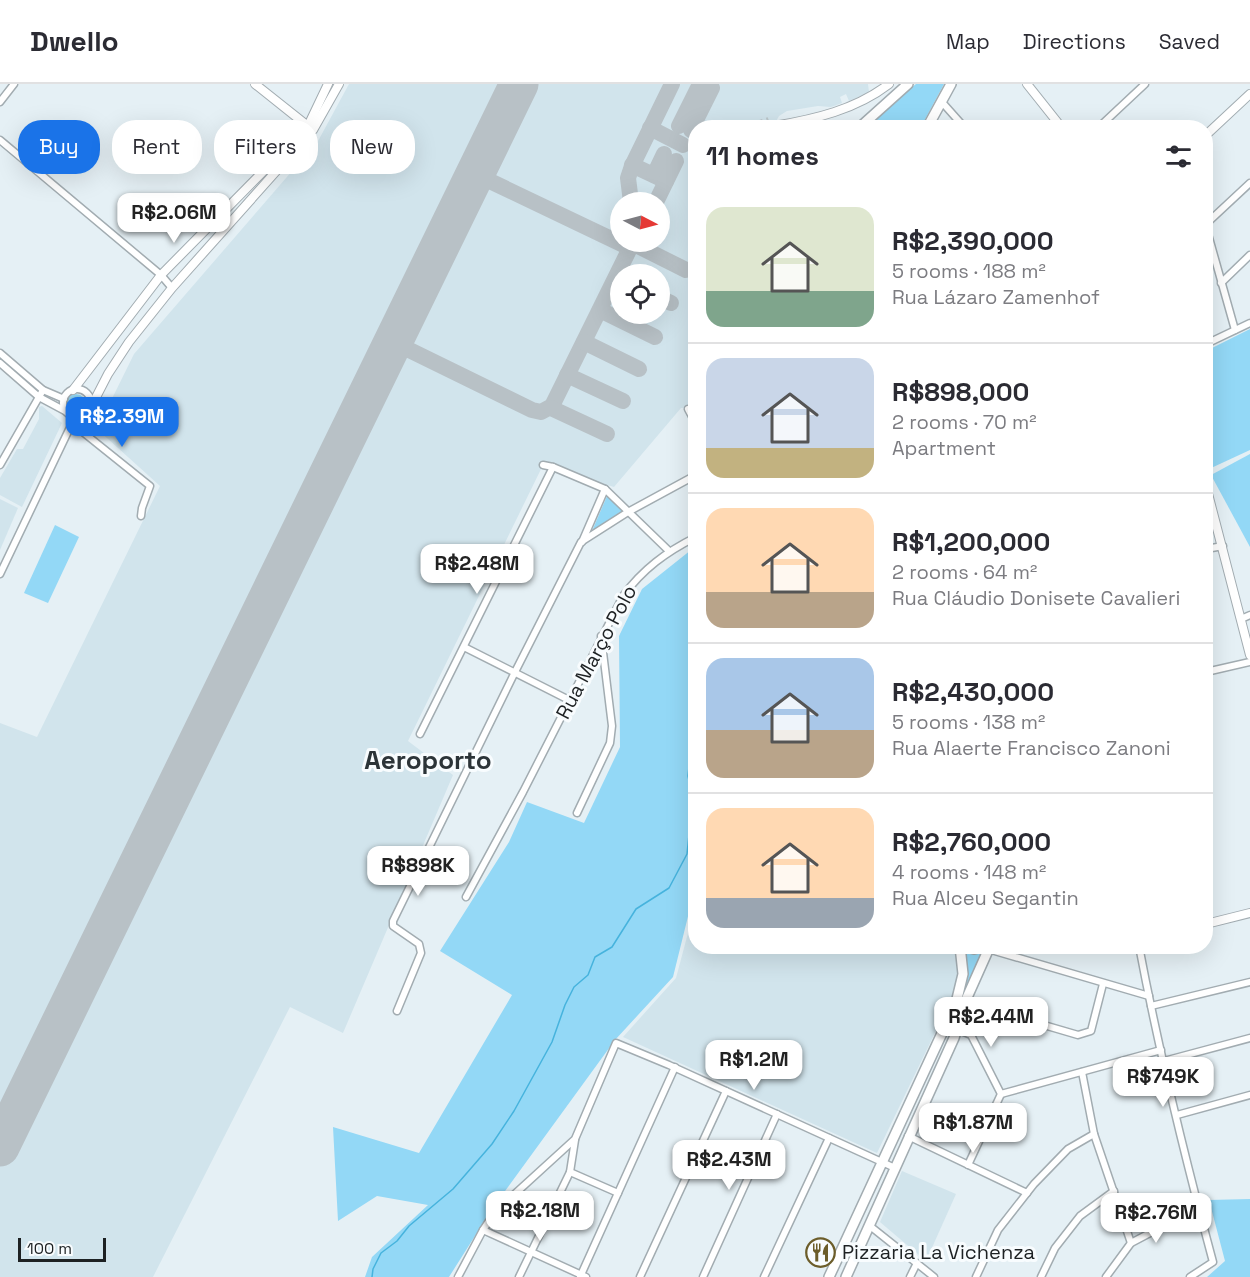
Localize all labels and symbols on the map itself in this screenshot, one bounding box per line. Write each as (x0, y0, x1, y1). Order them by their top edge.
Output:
north arrow (610, 192, 670, 252)
pin: R$2.06M (119, 193, 229, 244)
pin: R$2.39M (67, 397, 177, 448)
pin: R$2.48M (422, 544, 532, 595)
street label: Rua Março Polo (550, 580, 642, 724)
district label: Aeroporto (364, 743, 492, 777)
pin: R$898K (369, 846, 467, 897)
pin: R$2.44M (936, 997, 1046, 1048)
pin: R$1.2M (705, 1040, 803, 1091)
pin: R$749K (1114, 1057, 1212, 1108)
pin: R$1.87M (918, 1103, 1028, 1154)
pin: R$2.43M (674, 1140, 784, 1191)
pin: R$2.18M (485, 1191, 595, 1242)
pin: R$2.76M (1101, 1193, 1211, 1244)
scale bar (18, 1235, 106, 1262)
restaurant icon: Pizzaria La Vichenza (805, 1236, 837, 1268)
place label: Pizzaria La Vichenza (842, 1239, 1035, 1265)

